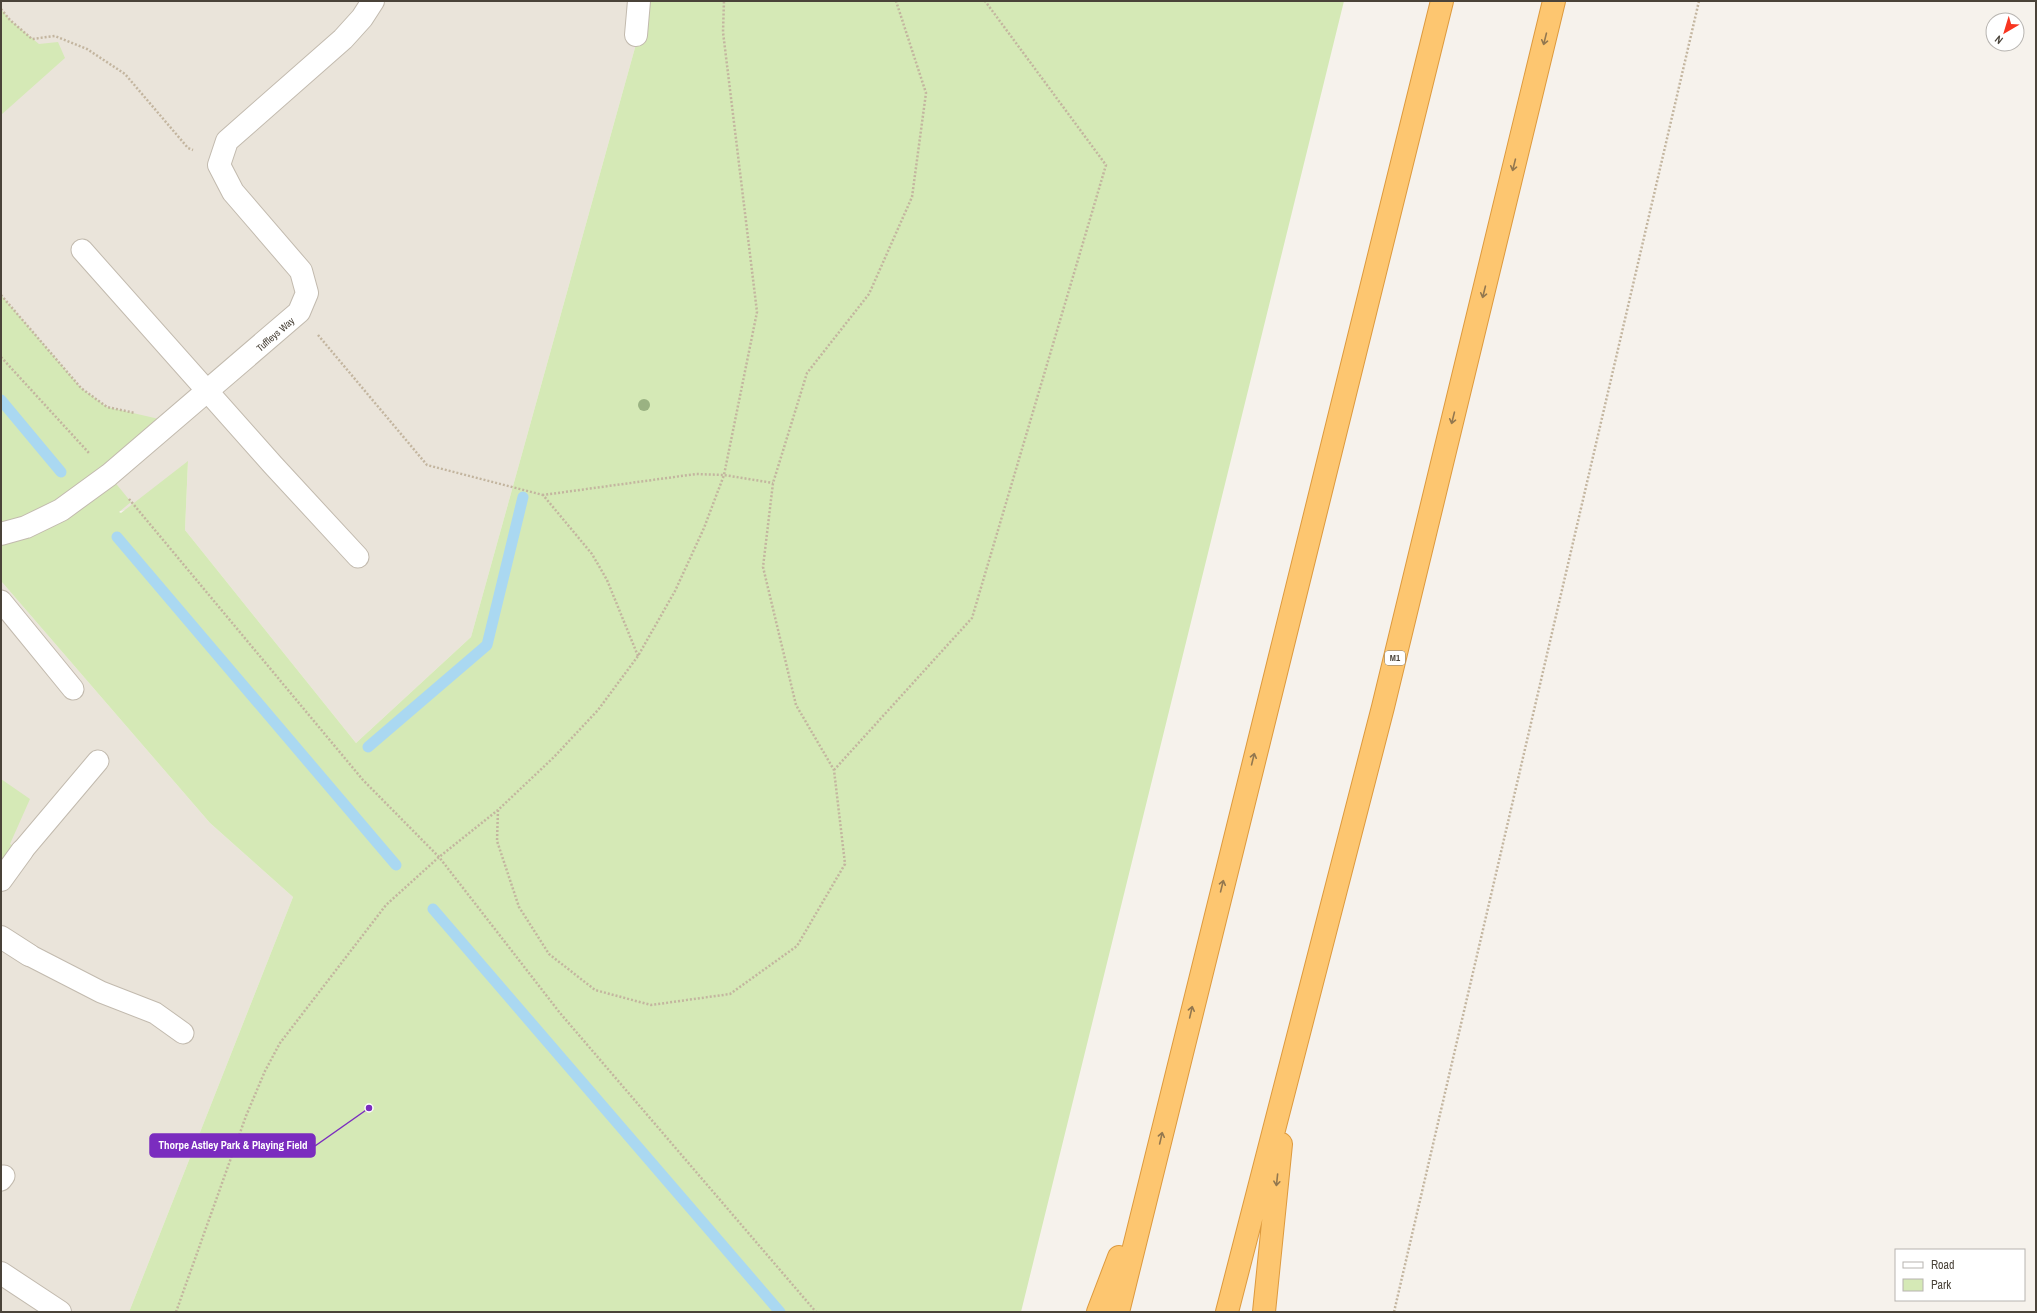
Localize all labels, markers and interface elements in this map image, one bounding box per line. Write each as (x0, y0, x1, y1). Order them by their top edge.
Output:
north arrow (1985, 12, 2025, 52)
one-way arrow (1541, 32, 1548, 45)
text: N (1992, 32, 2006, 47)
one-way arrow (1510, 158, 1518, 171)
one-way arrow (1479, 285, 1487, 298)
street label: Tuffleys Way (254, 314, 298, 354)
one-way arrow (1449, 411, 1456, 424)
road number: M1 (1385, 651, 1405, 665)
one-way arrow (1250, 753, 1258, 766)
one-way arrow (1219, 879, 1226, 892)
one-way arrow (1187, 1006, 1195, 1019)
one-way arrow (1158, 1132, 1166, 1145)
callout: Thorpe Astley Park & Playing Field (150, 1134, 315, 1157)
text: Thorpe Astley Park & Playing Field (158, 1138, 308, 1152)
one-way arrow (1273, 1173, 1281, 1186)
legend (1895, 1249, 2025, 1301)
text: Road (1931, 1257, 1955, 1273)
text: Park (1931, 1277, 1951, 1293)

